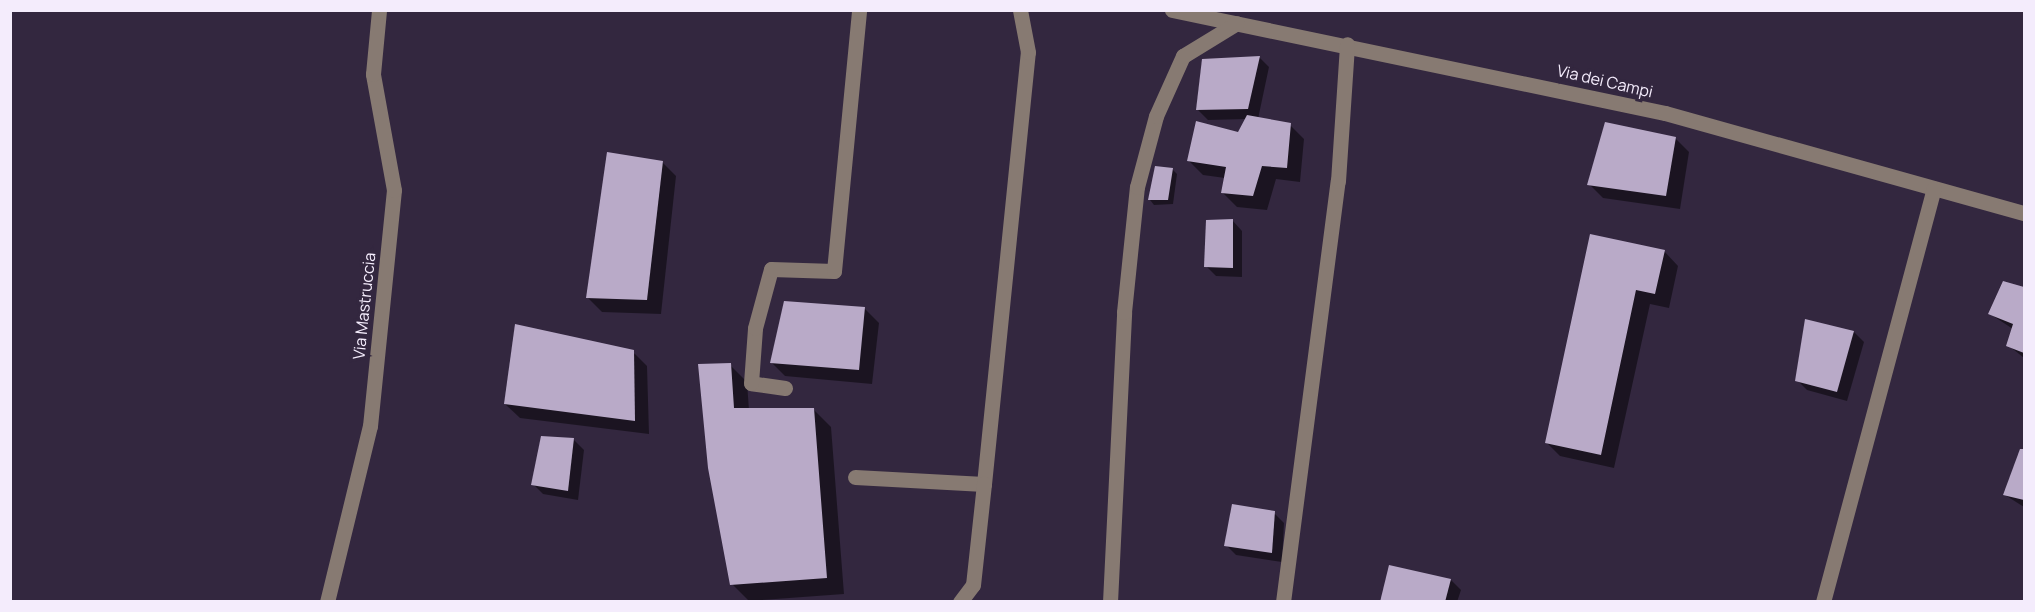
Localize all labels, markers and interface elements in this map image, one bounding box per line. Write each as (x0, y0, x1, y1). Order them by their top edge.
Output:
street label: Via dei Campi (1555, 61, 1655, 101)
street label: Via Mastruccia (349, 252, 379, 360)

